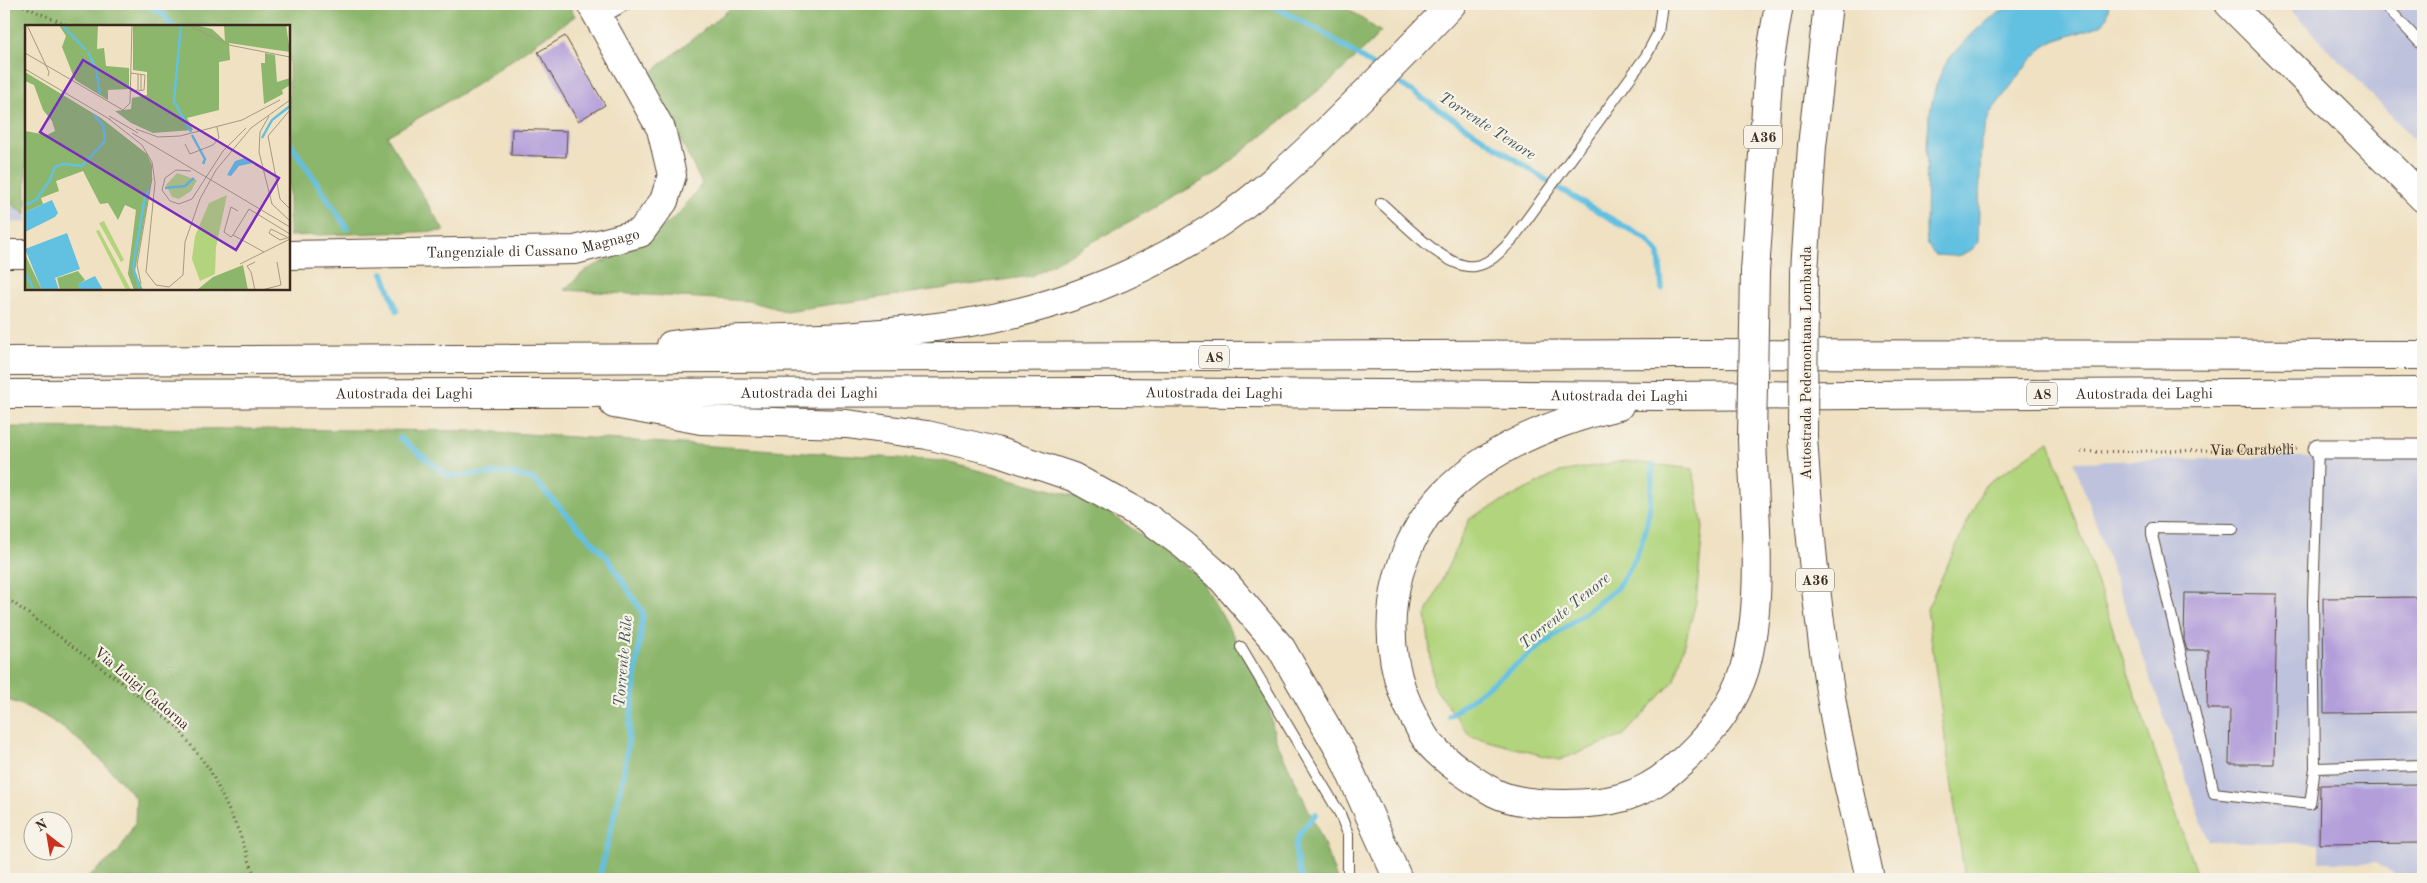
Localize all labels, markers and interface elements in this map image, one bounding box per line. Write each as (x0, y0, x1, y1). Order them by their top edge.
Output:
inset map (25, 25, 290, 290)
water label: Torrente Tenore (1436, 90, 1538, 164)
road number: A36 (1744, 125, 1782, 148)
street label: Tangenziale di Cassano Magnago (426, 227, 642, 262)
street label: Autostrada Pedemontana Lombarda (1800, 246, 1815, 480)
road number: A8 (1199, 346, 1229, 368)
road number: A8 (2027, 382, 2057, 406)
street label: Autostrada dei Laghi (740, 386, 878, 402)
street label: Autostrada dei Laghi (1145, 386, 1283, 402)
street label: Autostrada dei Laghi (335, 387, 473, 402)
street label: Autostrada dei Laghi (2075, 387, 2213, 403)
street label: Autostrada dei Laghi (1550, 389, 1688, 405)
street label: Via Carabelli (2210, 443, 2294, 459)
road number: A36 (1796, 568, 1834, 592)
water label: Torrente Tenore (1517, 570, 1614, 653)
water label: Torrente Rile (612, 614, 636, 708)
street label: Via Luigi Cadorna (90, 645, 192, 734)
north arrow (22, 810, 72, 860)
text: N (34, 817, 50, 834)

